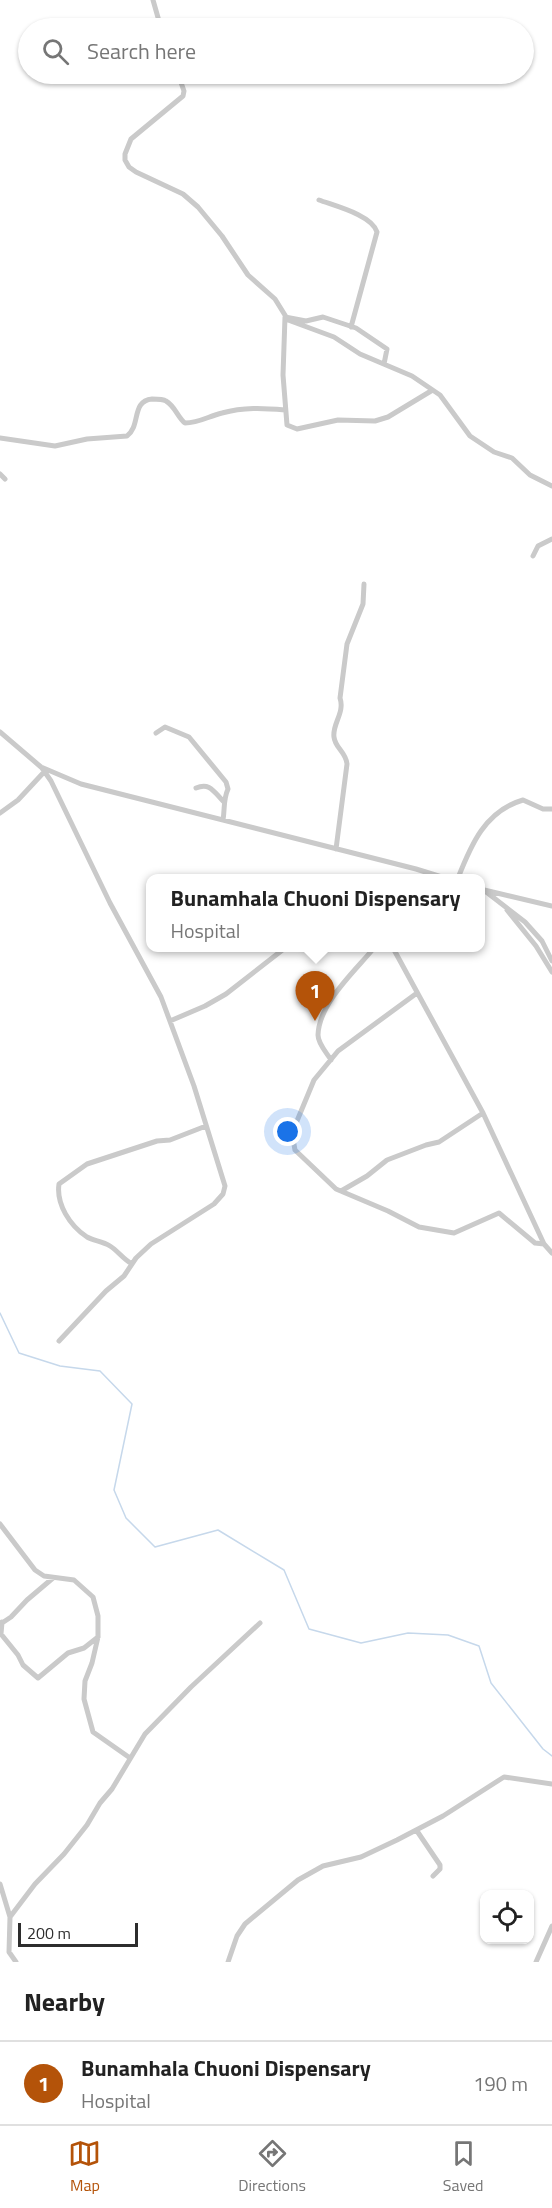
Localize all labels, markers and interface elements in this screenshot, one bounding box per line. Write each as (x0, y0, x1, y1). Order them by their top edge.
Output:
search box (18, 18, 534, 84)
text: Search here (87, 34, 196, 68)
icon: search (39, 35, 72, 68)
popup (146, 874, 485, 952)
text: Bunamhala Chuoni Dispensary (171, 881, 460, 915)
text: Hospital (171, 915, 240, 946)
pin: 1 (296, 972, 334, 1021)
your location (273, 1117, 302, 1146)
map controls (480, 1890, 534, 1944)
button: locate (480, 1890, 534, 1944)
scale bar (18, 1920, 138, 1948)
text: 200 m (27, 1921, 71, 1945)
text: Nearby (24, 1982, 105, 2021)
text: Bunamhala Chuoni Dispensary (81, 2051, 371, 2085)
text: 1 (38, 2068, 49, 2099)
text: 190 m (473, 2068, 528, 2099)
text: Hospital (81, 2085, 151, 2116)
tab: Map (68, 2137, 101, 2197)
tab: Directions (238, 2137, 306, 2197)
tab: Saved (443, 2137, 484, 2197)

